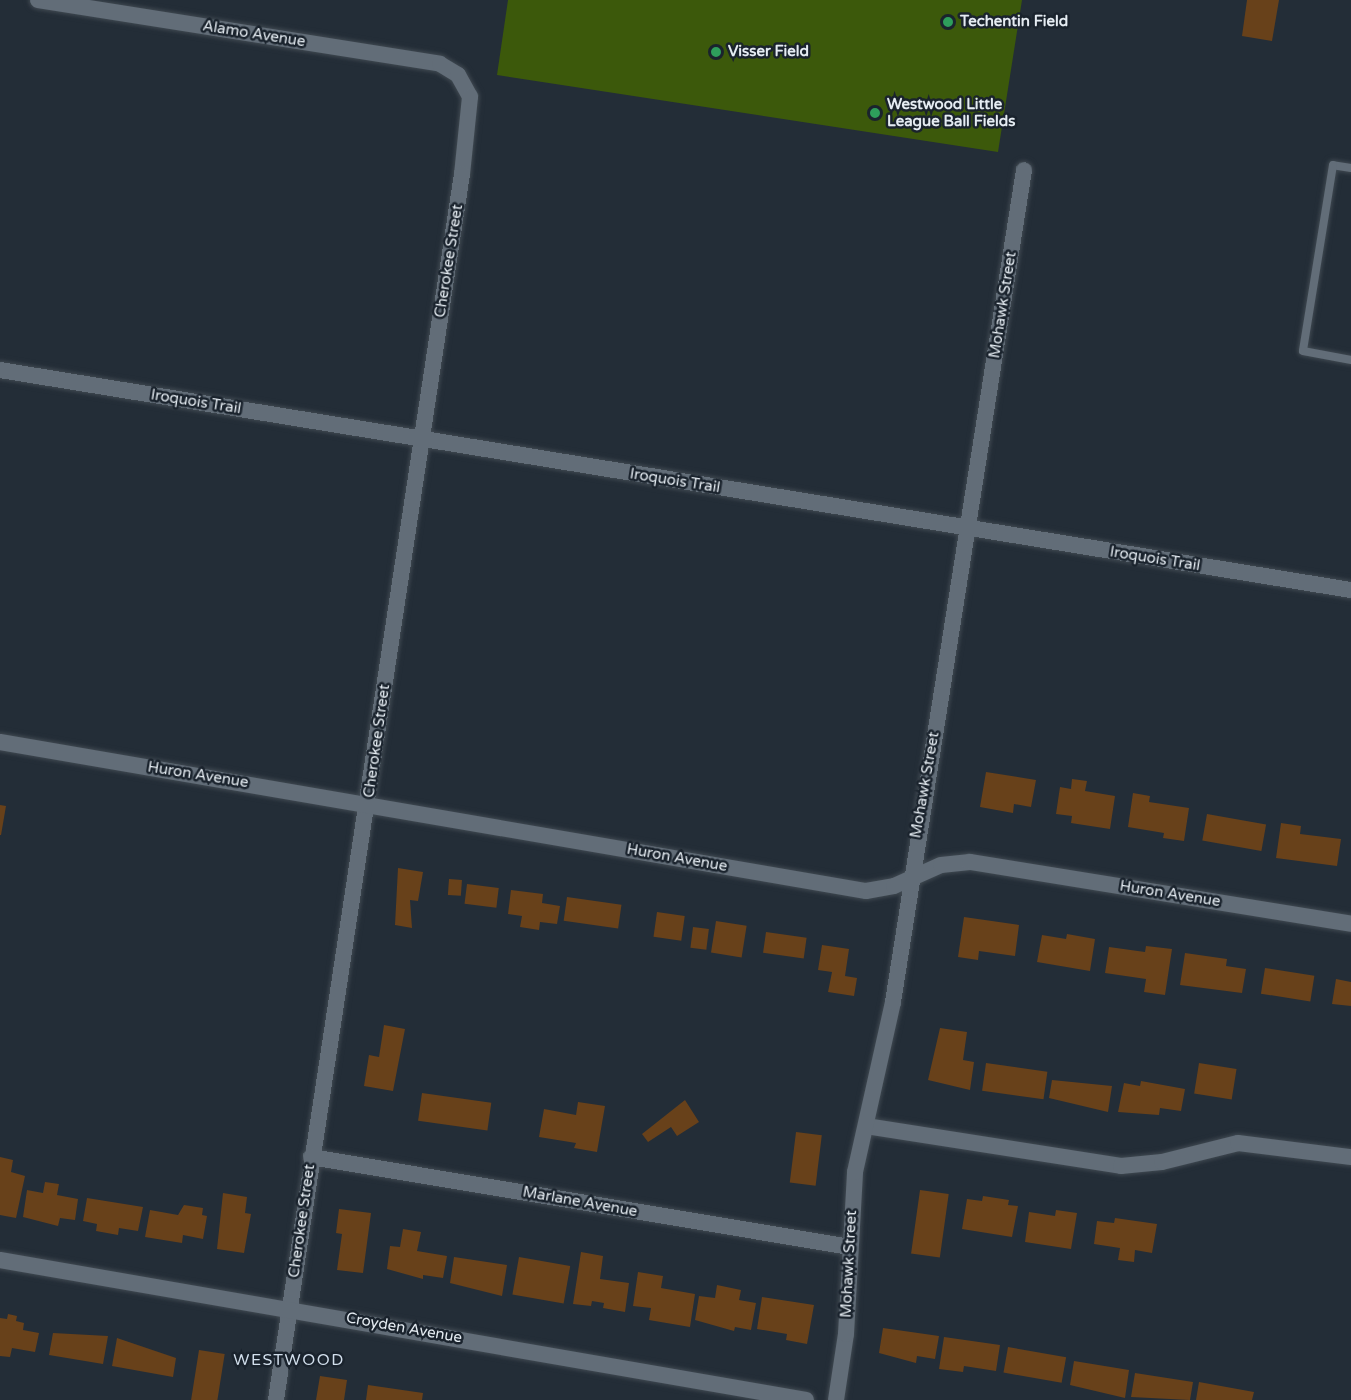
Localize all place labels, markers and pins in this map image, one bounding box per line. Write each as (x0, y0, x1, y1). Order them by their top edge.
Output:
place label: Techentin Field (960, 13, 1068, 31)
marker: Techentin Field (941, 15, 955, 29)
place label: Visser Field (728, 43, 809, 61)
marker: Visser Field (709, 45, 723, 59)
place label: Westwood Little League Ball Fields (887, 95, 1015, 130)
marker: Westwood Little League Ball Fields (868, 106, 882, 120)

